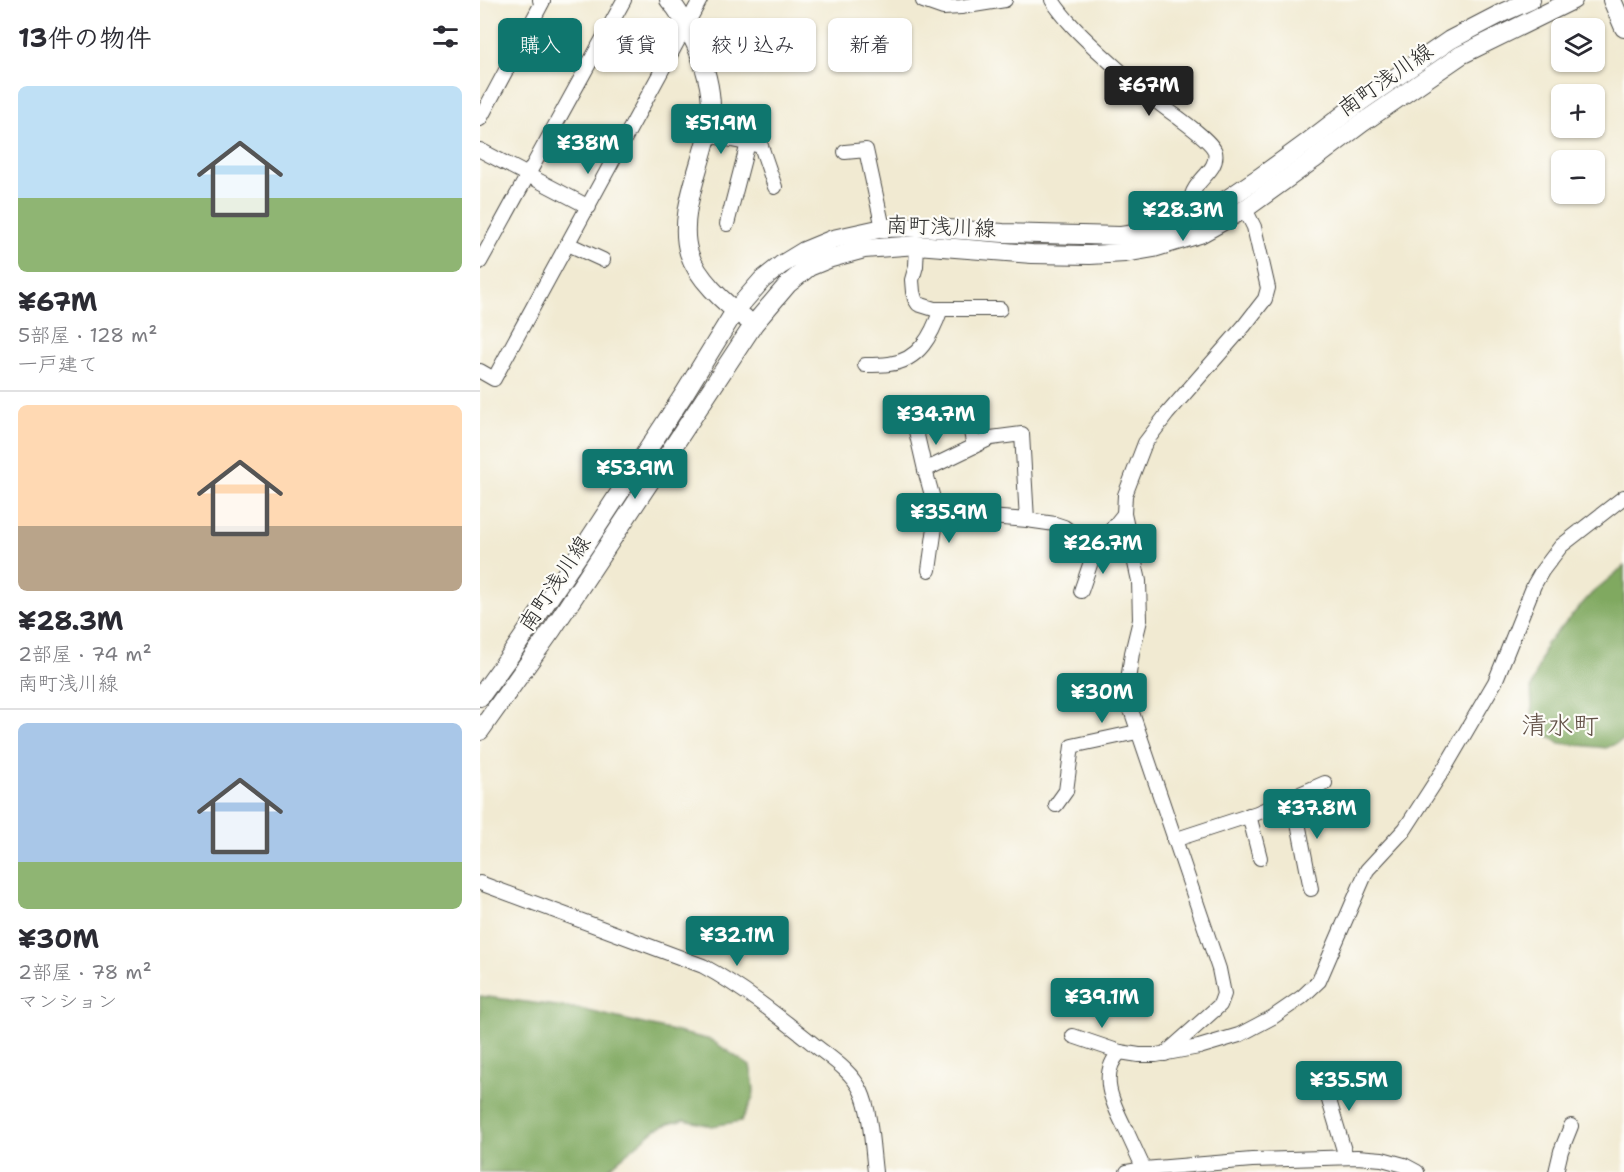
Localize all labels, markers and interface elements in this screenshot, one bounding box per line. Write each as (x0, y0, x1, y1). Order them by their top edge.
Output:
chip: 購入 (498, 18, 582, 72)
chip: 賃貸 (594, 18, 678, 72)
chip: 絞り込み (690, 18, 816, 72)
chip: 新着 (828, 18, 912, 72)
map controls (1551, 18, 1605, 204)
button: layers (1551, 18, 1605, 72)
text: 13件の物件 (18, 20, 152, 55)
icon: filters (429, 20, 462, 53)
street label: 南町浅川線 (1332, 36, 1439, 123)
pin: ¥67M (1113, 66, 1185, 117)
text: ¥67M (1118, 72, 1180, 98)
button: + (1551, 84, 1605, 138)
pin: ¥51.9M (672, 104, 770, 155)
text: ¥51.9M (685, 110, 757, 136)
pin: ¥38M (552, 124, 624, 175)
icon: home (186, 125, 294, 233)
text: ¥38M (557, 130, 619, 156)
button: − (1551, 150, 1605, 204)
pin: ¥28.3M (1134, 191, 1232, 242)
text: ¥28.3M (1142, 197, 1224, 223)
street label: 南町浅川線 (886, 210, 996, 243)
text: ¥67M (18, 284, 98, 319)
text: 5部屋 · 128 m² (18, 322, 158, 348)
text: 一戸建て (18, 351, 98, 377)
pin: ¥34.7M (887, 395, 985, 446)
text: ¥34.7M (897, 401, 975, 427)
icon: home (186, 444, 294, 552)
pin: ¥53.9M (586, 449, 684, 500)
text: ¥53.9M (596, 455, 674, 481)
pin: ¥35.9M (900, 493, 998, 544)
text: ¥35.9M (910, 499, 988, 525)
pin: ¥26.7M (1054, 524, 1152, 575)
street label: 南町浅川線 (512, 530, 597, 637)
text: ¥26.7M (1063, 530, 1143, 556)
text: ¥28.3M (18, 603, 124, 638)
text: 2部屋 · 74 m² (18, 641, 152, 667)
text: 南町浅川線 (18, 670, 118, 696)
pin: ¥30M (1066, 673, 1138, 724)
text: ¥30M (1071, 679, 1133, 705)
district label: 清水町 (1521, 707, 1599, 742)
icon: home (186, 762, 294, 870)
pin: ¥37.8M (1268, 789, 1366, 840)
text: ¥37.8M (1277, 795, 1357, 821)
pin: ¥32.1M (688, 916, 786, 967)
text: ¥30M (18, 921, 99, 956)
text: ¥32.1M (700, 922, 774, 948)
text: 2部屋 · 78 m² (18, 959, 152, 985)
pin: ¥39.1M (1053, 978, 1151, 1029)
text: ¥39.1M (1065, 984, 1139, 1010)
text: マンション (18, 988, 117, 1014)
pin: ¥35.5M (1300, 1061, 1398, 1112)
text: ¥35.5M (1310, 1067, 1388, 1093)

